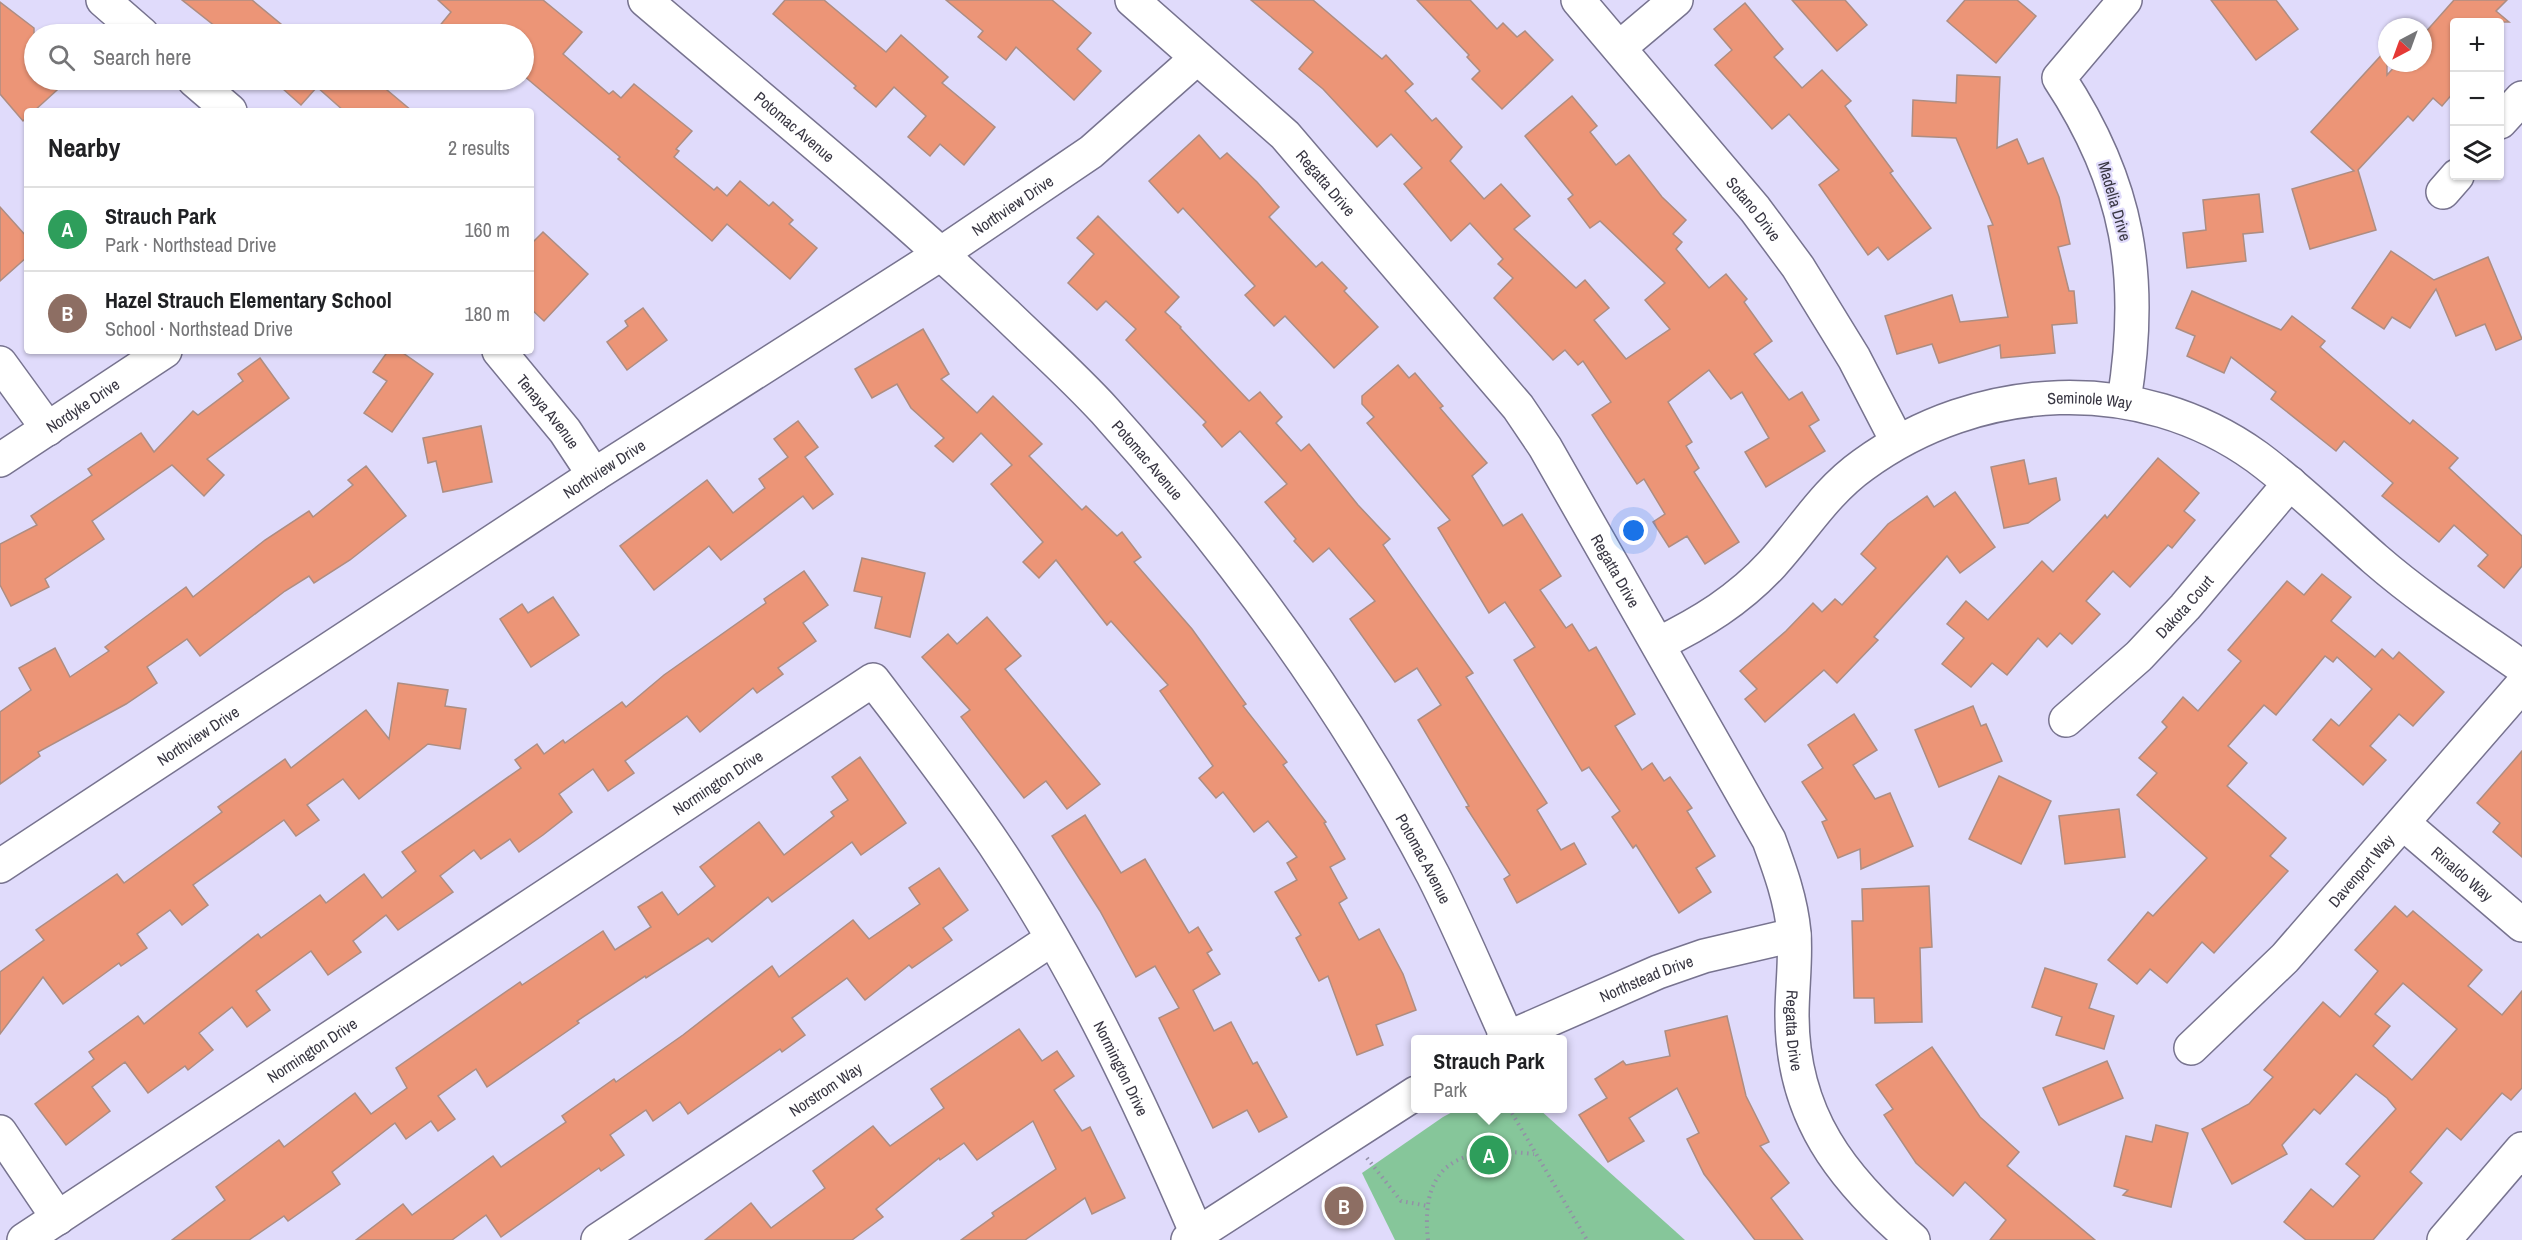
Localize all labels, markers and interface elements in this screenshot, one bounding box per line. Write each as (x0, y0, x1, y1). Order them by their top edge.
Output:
north arrow (2378, 18, 2432, 72)
map controls (2450, 18, 2504, 180)
button: + (2450, 18, 2504, 72)
search box (24, 24, 534, 90)
icon: search (45, 41, 78, 74)
text: Search here (93, 42, 191, 72)
button: − (2450, 72, 2504, 126)
street label: Potomac Avenue (750, 86, 839, 167)
button: layers (2450, 126, 2504, 180)
text: Nearby (48, 130, 120, 165)
text: 2 results (448, 134, 510, 161)
street label: Regatta Drive (1291, 145, 1361, 221)
street label: Madelia Drive (2093, 159, 2137, 243)
street label: Northview Drive (967, 170, 1058, 241)
street label: Sotano Drive (1721, 172, 1786, 246)
text: Strauch Park (105, 201, 216, 231)
text: A (62, 216, 73, 243)
text: 160 m (464, 216, 510, 243)
text: Park · Northstead Drive (105, 231, 276, 258)
text: Hazel Strauch Elementary School (105, 285, 392, 315)
text: B (62, 300, 73, 327)
text: 180 m (464, 300, 510, 327)
text: School · Northstead Drive (105, 315, 293, 342)
street label: Tenaya Avenue (512, 370, 585, 453)
street label: Nordyke Drive (42, 373, 124, 438)
street label: Seminole Way (2047, 386, 2134, 414)
street label: Potomac Avenue (1107, 415, 1188, 505)
street label: Northview Drive (559, 434, 650, 504)
your location (1619, 516, 1648, 545)
street label: Regatta Drive (1586, 530, 1645, 611)
street label: Dakota Court (2150, 570, 2218, 643)
street label: Northview Drive (153, 701, 243, 771)
street label: Normington Drive (668, 745, 767, 820)
street label: Potomac Avenue (1391, 810, 1456, 907)
street label: Davenport Way (2323, 829, 2399, 912)
street label: Rinaldo Way (2427, 841, 2498, 907)
street label: Northstead Drive (1596, 950, 1696, 1007)
street label: Regatta Drive (1781, 990, 1808, 1073)
street label: Normington Drive (263, 1012, 361, 1088)
street label: Normington Drive (1088, 1017, 1154, 1120)
popup (1411, 1035, 1567, 1113)
text: Strauch Park (1433, 1046, 1545, 1076)
street label: Norstrom Way (785, 1057, 867, 1121)
text: Park (1433, 1076, 1467, 1103)
pin: A (1470, 1132, 1508, 1178)
pin: B (1324, 1184, 1364, 1228)

